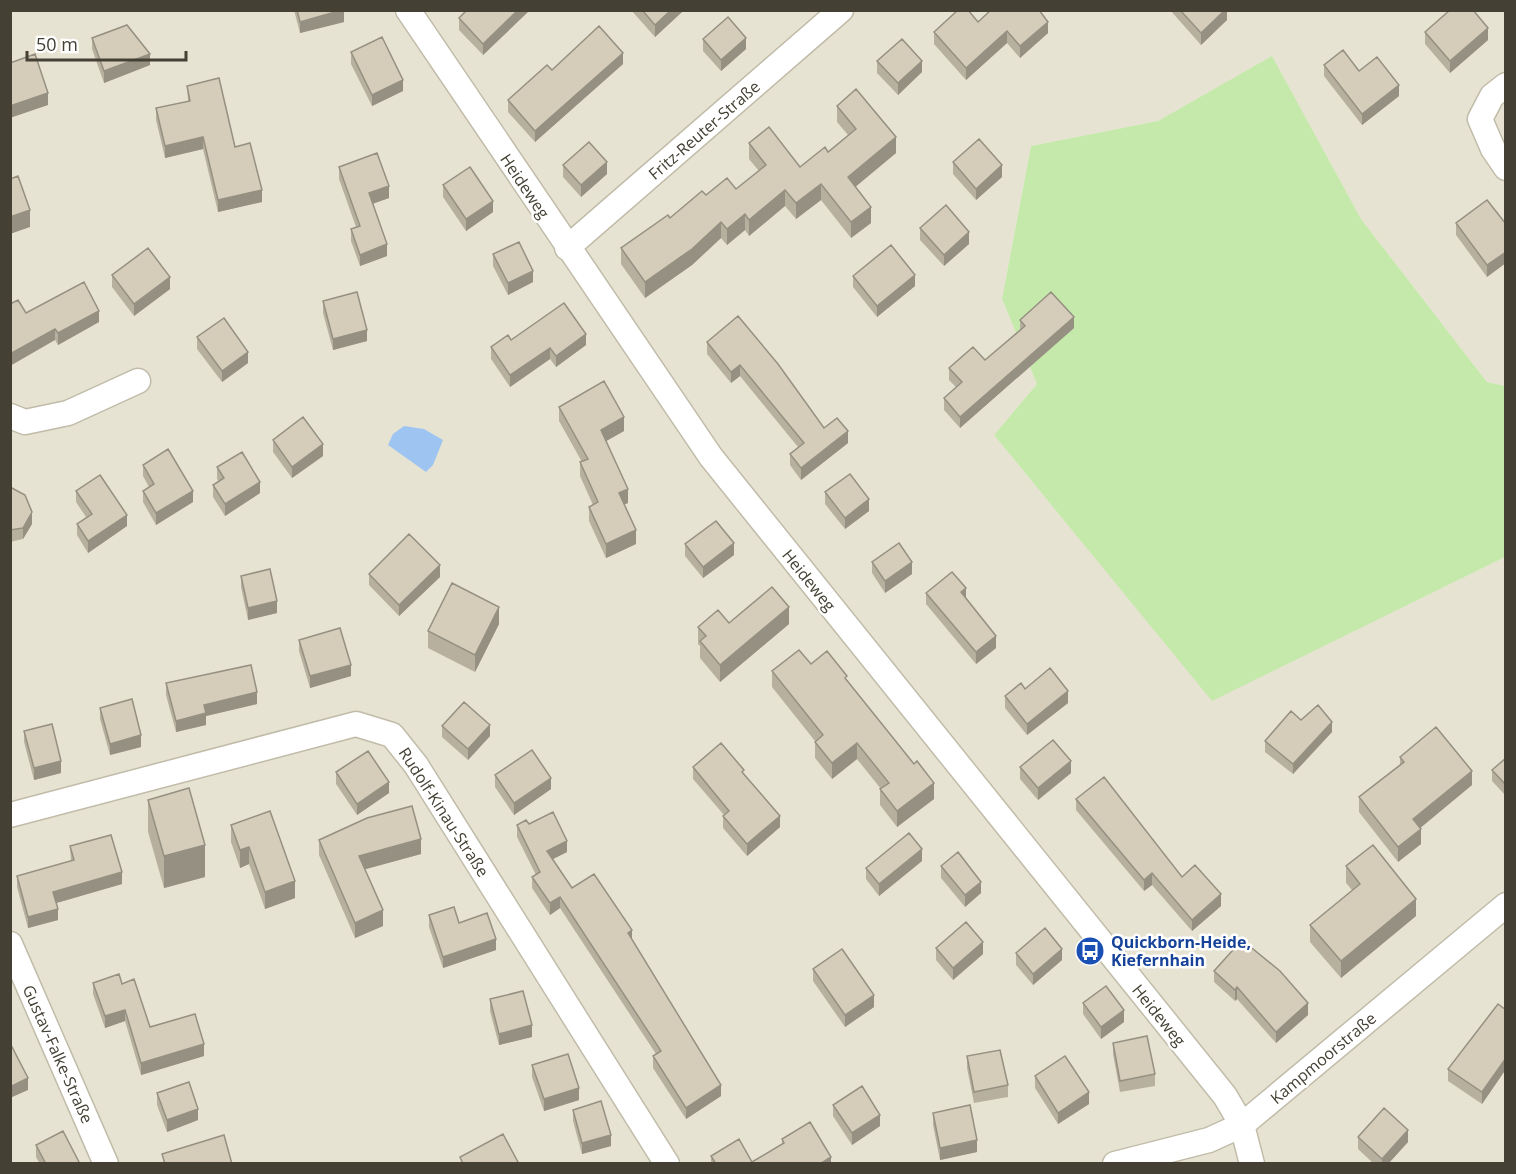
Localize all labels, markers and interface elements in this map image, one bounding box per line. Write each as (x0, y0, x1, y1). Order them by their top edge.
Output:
scale bar (27, 24, 186, 62)
text: 50 m (36, 32, 78, 56)
street label: Fritz-Reuter-Straße (644, 75, 764, 185)
street label: Heideweg (495, 149, 555, 223)
street label: Heideweg (777, 544, 841, 616)
street label: Rudolf-Kinau-Straße (394, 743, 494, 881)
place label: Quickborn-Heide, Kiefernhain (1111, 931, 1251, 971)
bus stop icon: Quickborn-Heide, Kiefernhain (1074, 935, 1106, 967)
street label: Heideweg (1127, 979, 1191, 1051)
street label: Gustav-Falke-Straße (18, 981, 98, 1127)
street label: Kampmoorstraße (1266, 1007, 1380, 1109)

